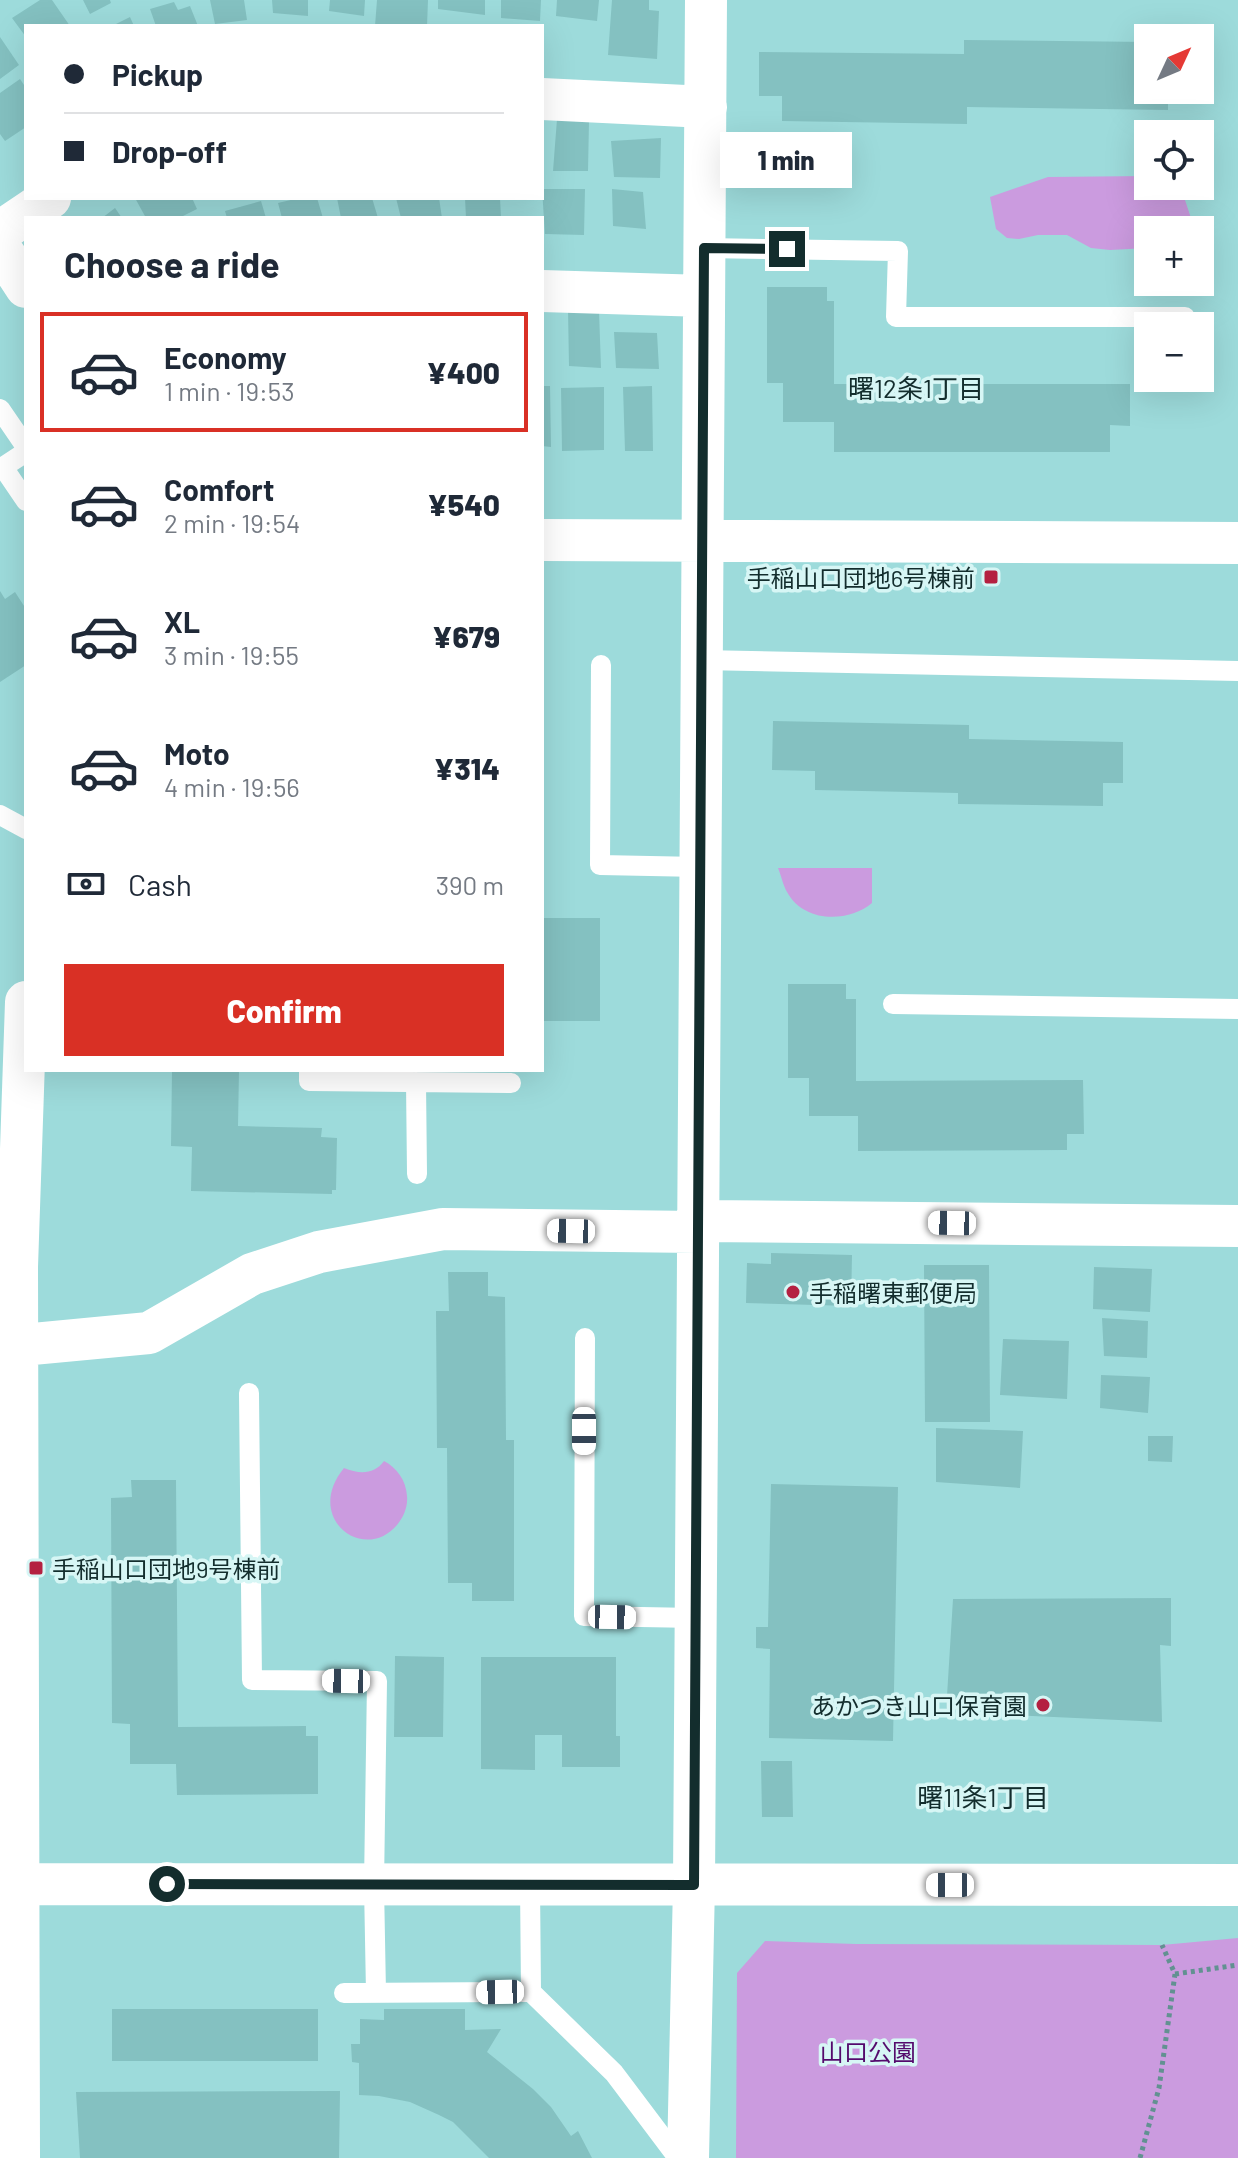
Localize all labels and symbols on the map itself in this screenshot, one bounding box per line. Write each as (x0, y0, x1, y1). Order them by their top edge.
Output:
north arrow (1134, 24, 1214, 104)
callout: 1 min (721, 133, 853, 189)
route end (769, 231, 805, 267)
district label: 曙12条1丁目 (848, 372, 984, 403)
place label: 手稲山口団地6号棟前 (747, 563, 975, 592)
marker: 手稲山口団地6号棟前 (982, 568, 1000, 586)
car (928, 1211, 976, 1235)
car (547, 1219, 595, 1243)
place label: 手稲曙東郵便局 (809, 1278, 977, 1307)
marker: 手稲曙東郵便局 (784, 1283, 802, 1301)
car (572, 1407, 596, 1455)
place label: 手稲山口団地9号棟前 (52, 1554, 281, 1583)
marker: 手稲山口団地9号棟前 (27, 1559, 45, 1577)
car (588, 1605, 636, 1629)
car (322, 1669, 370, 1693)
place label: あかつき山口保育園 (811, 1691, 1027, 1720)
marker: あかつき山口保育園 (1034, 1696, 1052, 1714)
district label: 曙11条1丁目 (917, 1781, 1049, 1812)
route start (149, 1866, 185, 1902)
car (926, 1873, 974, 1897)
car (476, 1980, 524, 2004)
park label: 山口公園 (820, 2037, 916, 2066)

